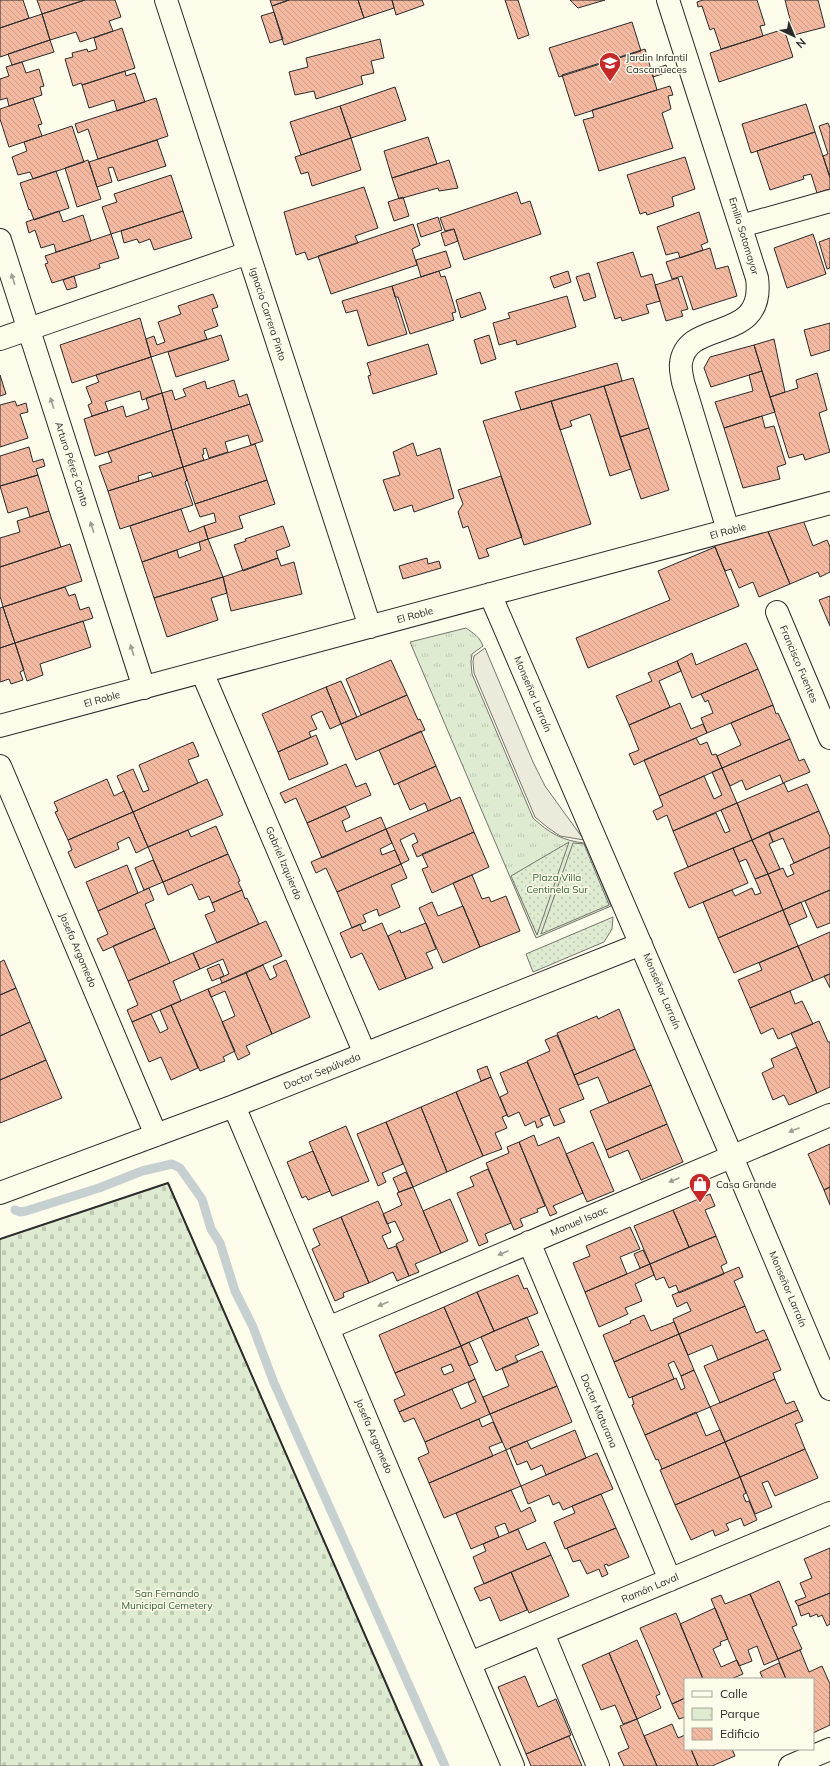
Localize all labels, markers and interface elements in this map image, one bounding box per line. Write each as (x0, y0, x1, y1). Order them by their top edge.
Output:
north arrow (774, 16, 814, 56)
text: N (793, 35, 809, 51)
school or university icon: Jardin Infantil Cascanueces (597, 50, 623, 83)
place label: Jardin Infantil Cascanueces (626, 51, 688, 76)
street label: Emilio Sotomayor (726, 196, 762, 277)
street label: Ignacio Carrera Pinto (247, 266, 289, 363)
one-way arrow (9, 273, 15, 285)
one-way arrow (49, 396, 55, 408)
street label: Arturo Pérez Canto (52, 420, 92, 508)
one-way arrow (89, 520, 95, 532)
street label: El Roble (708, 520, 748, 542)
street label: El Roble (395, 604, 435, 626)
street label: Francisco Fuentes (777, 623, 821, 705)
one-way arrow (129, 644, 135, 656)
street label: Monseñor Larraín (511, 654, 555, 734)
street label: El Roble (82, 688, 122, 710)
street label: Gabriel Izquierdo (263, 824, 305, 902)
park label: Plaza Villa Centinela Sur (526, 871, 588, 896)
street label: Josefa Argomedo (56, 911, 100, 990)
street label: Monseñor Larraín (640, 951, 684, 1031)
street label: Doctor Sepúlveda (282, 1050, 362, 1092)
one-way arrow (788, 1127, 799, 1133)
shop icon: Casa Grande (687, 1171, 713, 1204)
one-way arrow (668, 1177, 680, 1183)
place label: Casa Grande (716, 1178, 776, 1191)
street label: Manuel Isaac (548, 1203, 610, 1239)
street label: Monseñor Larraín (766, 1249, 810, 1329)
one-way arrow (497, 1250, 508, 1256)
one-way arrow (378, 1301, 389, 1307)
street label: Doctor Maturana (578, 1372, 620, 1450)
street label: Josefa Argomedo (352, 1397, 396, 1476)
street label: Ramón Laval (619, 1570, 681, 1606)
park label: San Fernando Municipal Cemetery (121, 1587, 213, 1612)
legend (684, 1678, 814, 1750)
text: Calle (720, 1686, 747, 1701)
text: Parque (720, 1706, 760, 1721)
text: Edificio (720, 1726, 760, 1741)

